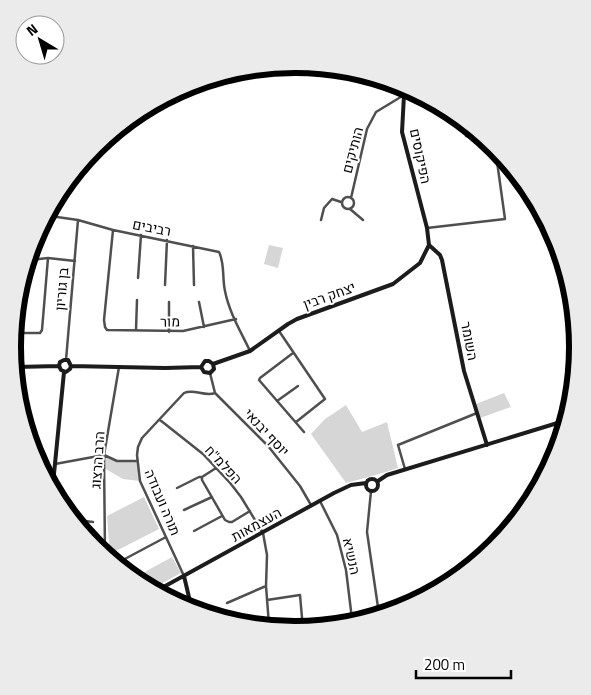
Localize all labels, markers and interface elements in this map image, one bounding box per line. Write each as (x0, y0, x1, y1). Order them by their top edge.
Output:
north arrow (15, 15, 65, 65)
text: N (21, 18, 42, 41)
street label: הותיקים (336, 125, 368, 175)
street label: הפיקוסים (405, 126, 437, 186)
street label: רביבים (131, 213, 173, 241)
street label: בן גוריון (49, 266, 73, 311)
street label: יצחק רבין (300, 276, 358, 314)
street label: מור (160, 310, 180, 332)
street label: השומר (456, 320, 484, 362)
street label: יוסף יבנאי (239, 403, 295, 461)
street label: הרב הרצוג (85, 430, 109, 490)
street label: הפלמ"ח (200, 440, 248, 488)
street label: תורה ועבודה (140, 466, 186, 538)
street label: העצמאות (227, 502, 285, 546)
street label: הנשיא (338, 535, 366, 577)
scale bar (416, 648, 511, 680)
text: 200 m (424, 653, 465, 676)

